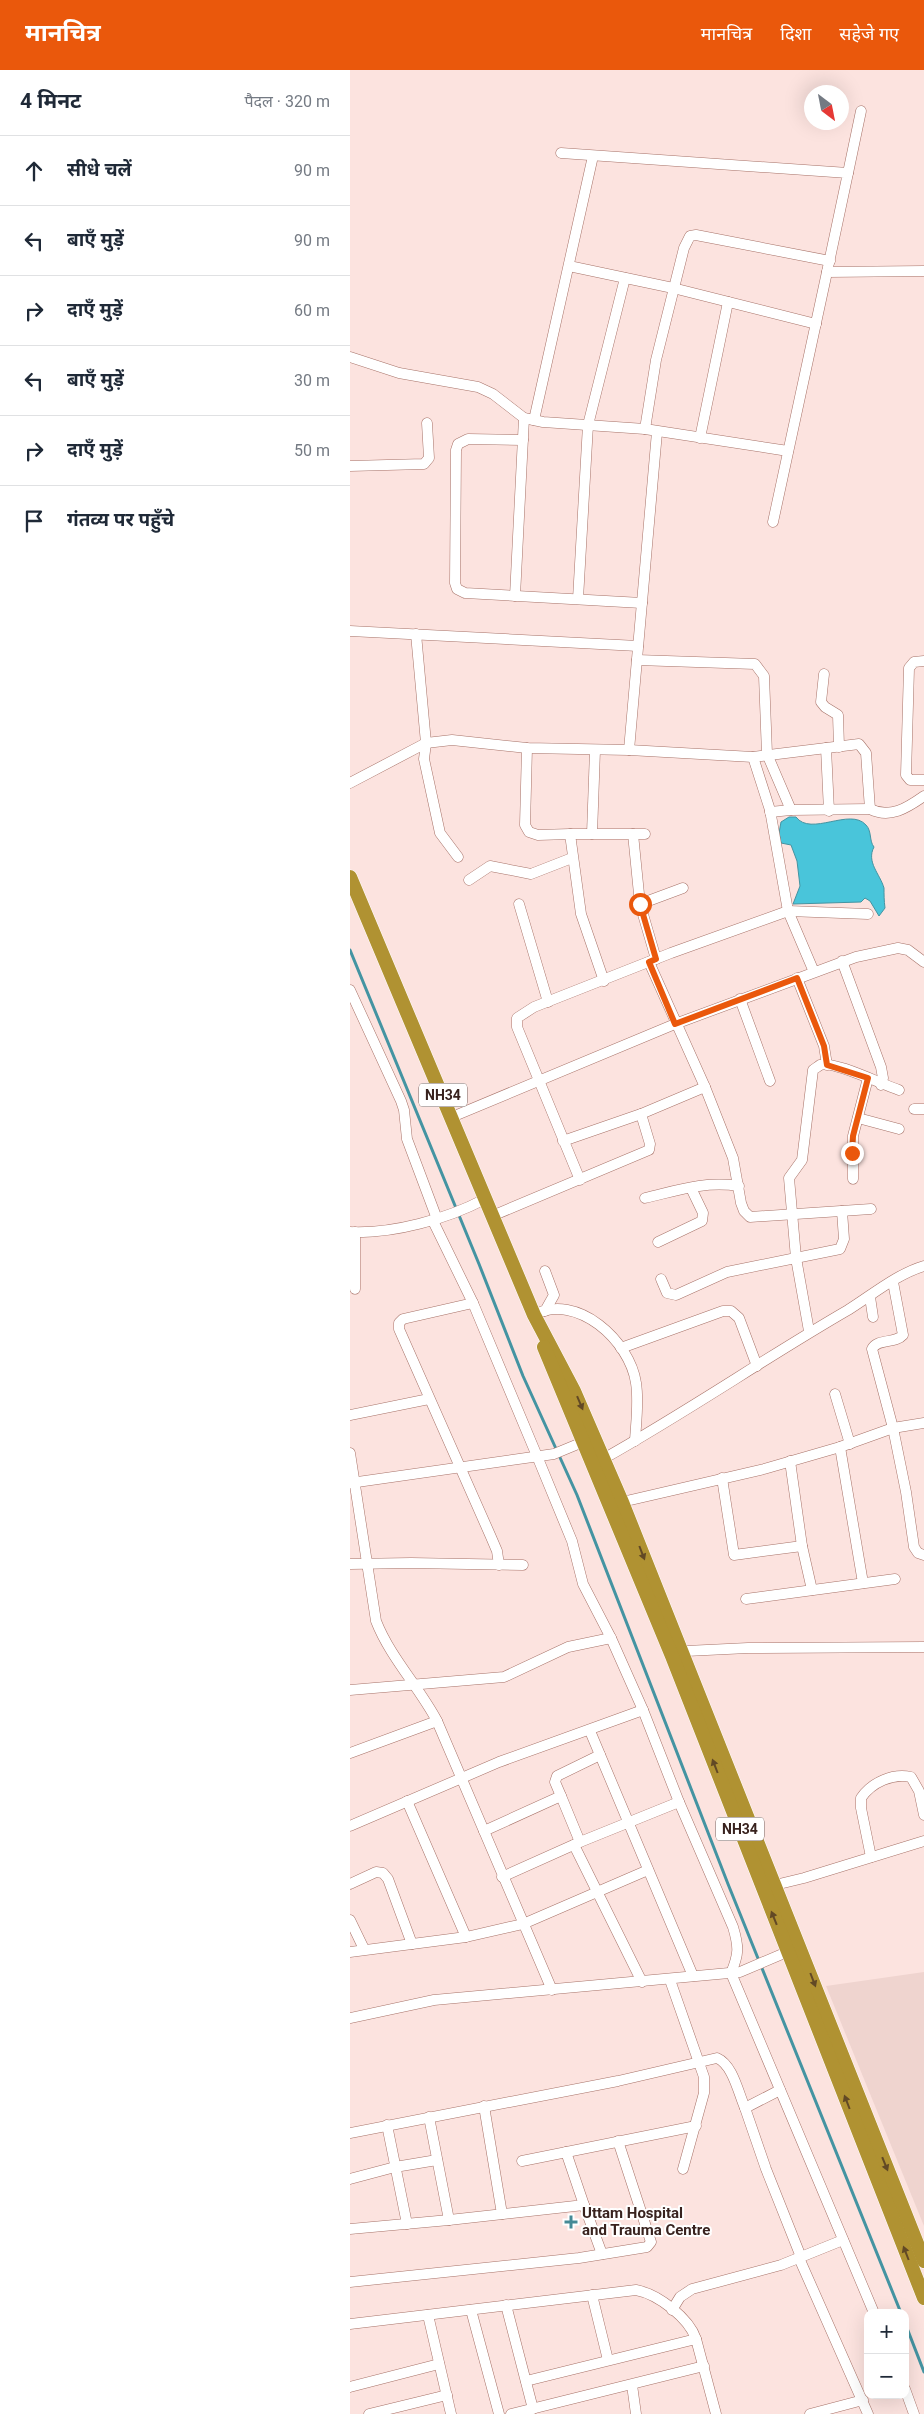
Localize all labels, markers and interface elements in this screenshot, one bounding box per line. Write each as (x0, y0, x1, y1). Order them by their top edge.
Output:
text: मानचित्र (25, 19, 101, 47)
text: मानचित्र (701, 23, 752, 44)
text: दिशा (780, 23, 811, 44)
text: सहेजे गए (839, 23, 899, 44)
north arrow (804, 85, 849, 130)
text: 4 मिनट (20, 89, 81, 113)
text: पैदल · 320 m (244, 92, 330, 111)
icon: ahead (20, 157, 48, 185)
text: सीधे चलें (67, 158, 132, 181)
text: 90 m (294, 161, 330, 180)
icon: left (20, 227, 48, 255)
text: बाएँ मुड़ें (67, 228, 124, 251)
text: 90 m (294, 231, 330, 250)
icon: right (20, 297, 48, 325)
text: दाएँ मुड़ें (67, 298, 123, 321)
text: 60 m (294, 301, 330, 320)
icon: left (20, 367, 48, 395)
text: बाएँ मुड़ें (67, 368, 124, 391)
text: 30 m (294, 371, 330, 390)
icon: right (20, 437, 48, 465)
text: दाएँ मुड़ें (67, 438, 123, 461)
text: 50 m (294, 441, 330, 460)
icon: arrive (20, 507, 48, 535)
text: गंतव्य पर पहुँचे (67, 508, 174, 531)
route start (629, 893, 652, 916)
road number: NH34 (419, 1084, 467, 1106)
route end (841, 1142, 864, 1165)
one-way arrow (576, 1396, 584, 1410)
one-way arrow (638, 1546, 646, 1561)
one-way arrow (711, 1759, 718, 1774)
road number: NH34 (716, 1818, 764, 1840)
one-way arrow (770, 1910, 778, 1925)
one-way arrow (809, 1973, 817, 1987)
one-way arrow (842, 2095, 850, 2109)
one-way arrow (881, 2157, 889, 2171)
place label: Uttam Hospital and Trauma Centre (582, 2204, 710, 2239)
marker: Uttam Hospital and Trauma Centre (564, 2215, 578, 2229)
one-way arrow (902, 2245, 910, 2260)
map controls (864, 2309, 909, 2399)
button: + (864, 2309, 909, 2354)
button: − (864, 2354, 909, 2399)

